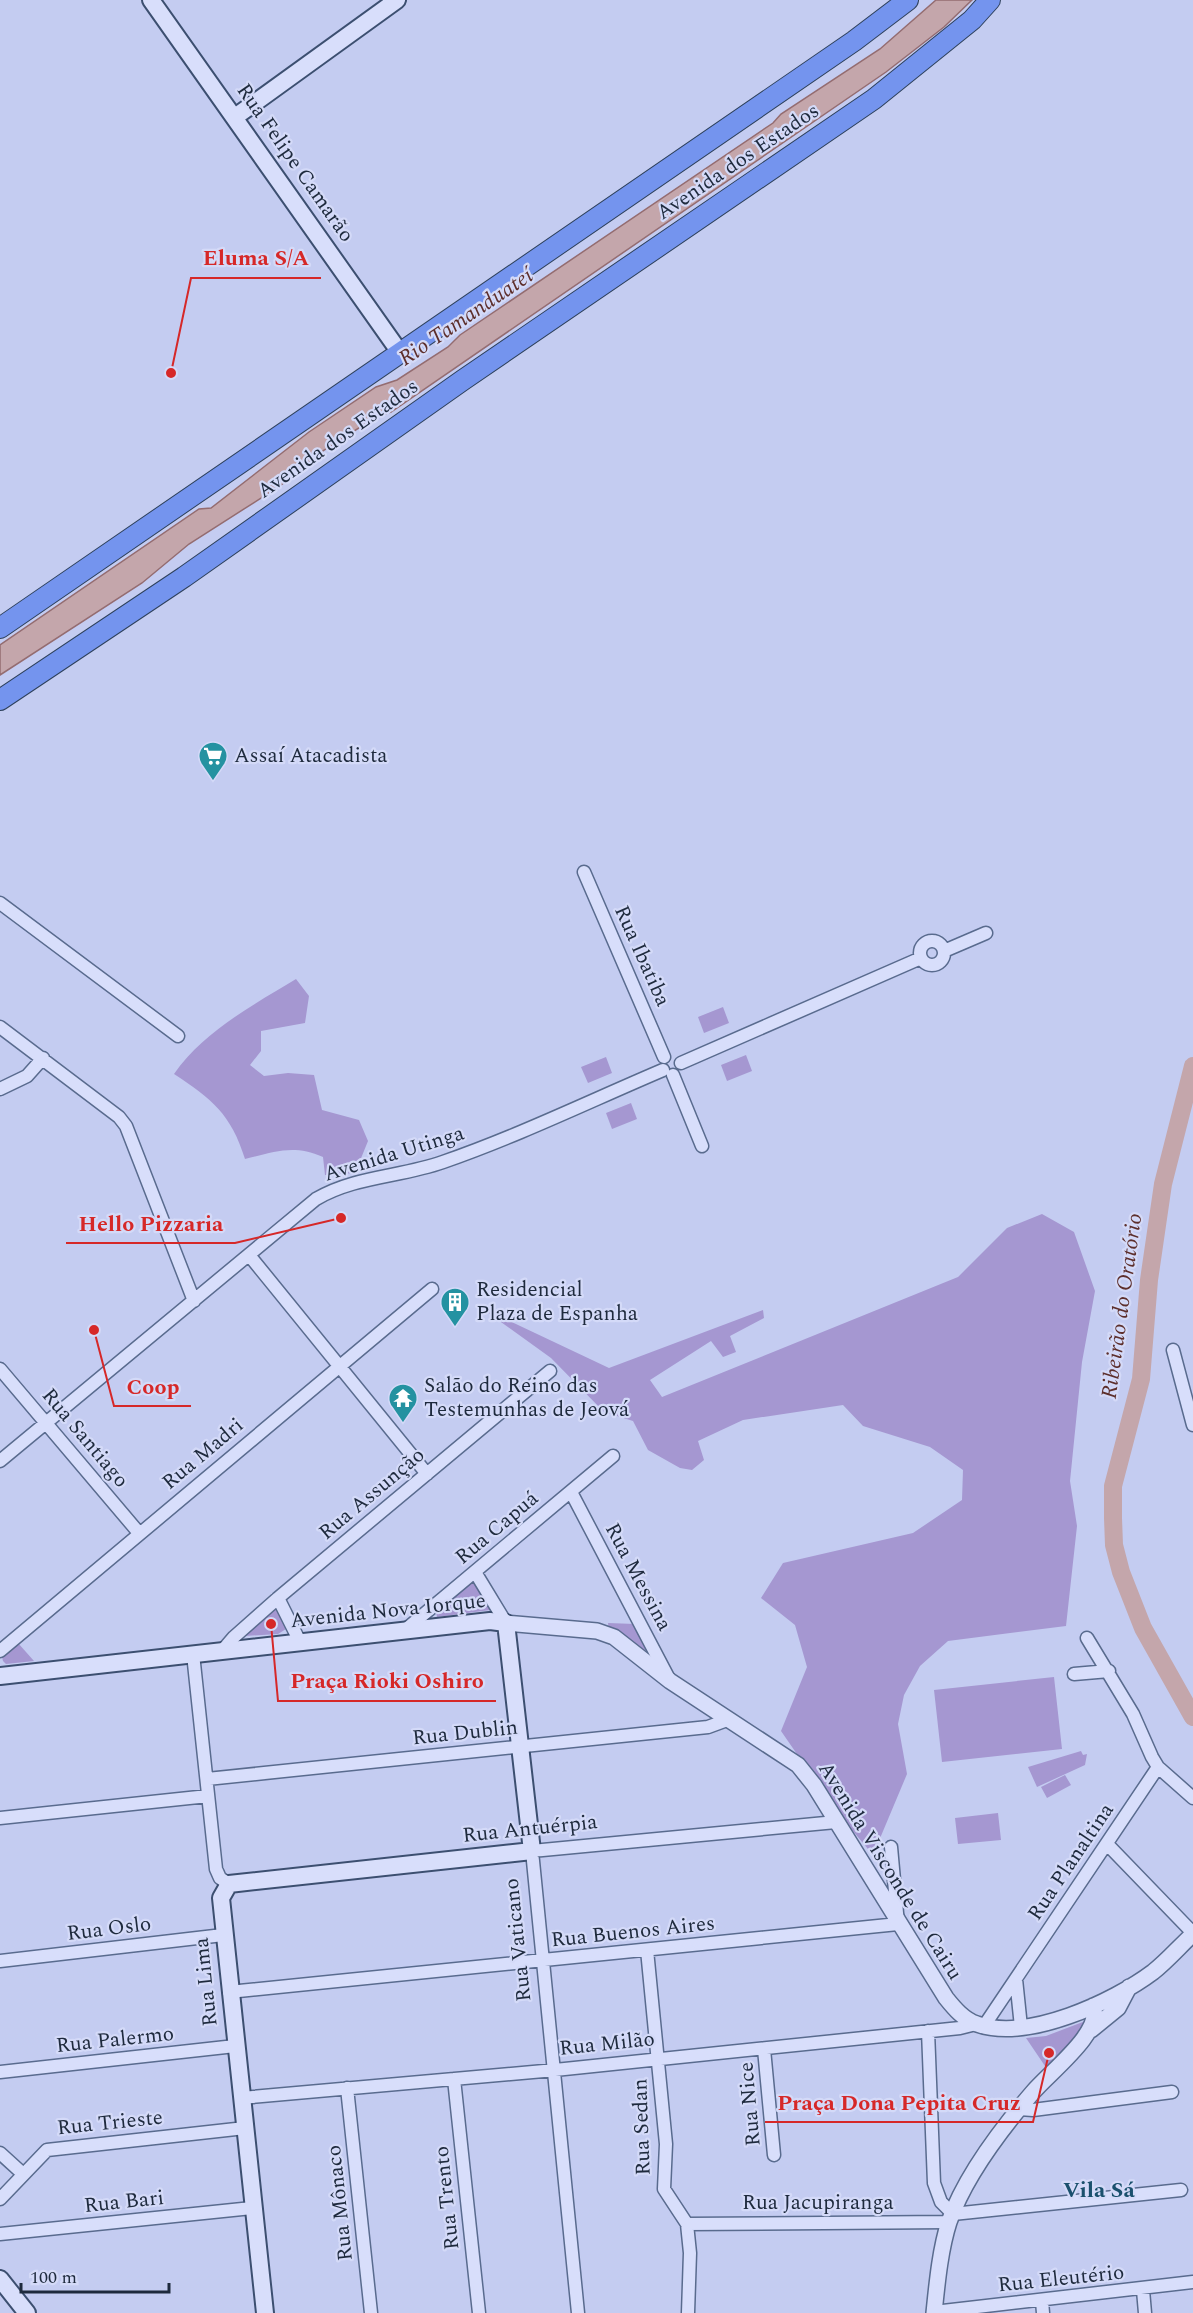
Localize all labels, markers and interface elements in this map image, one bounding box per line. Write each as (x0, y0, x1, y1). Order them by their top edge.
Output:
street label: Rua Felipe Camarão (228, 77, 362, 249)
street label: Avenida dos Estados (650, 95, 826, 229)
callout: Eluma S/A (191, 238, 321, 278)
text: Eluma S/A (203, 242, 309, 275)
water label: Rio Tamanduateí (392, 258, 542, 374)
street label: Avenida dos Estados (251, 371, 425, 507)
supermarket icon: Assaí Atacadista (197, 740, 229, 782)
place label: Assaí Atacadista (234, 740, 388, 772)
street label: Rua Ibatiba (605, 900, 679, 1012)
street label: Avenida Utinga (320, 1117, 469, 1191)
callout: Hello Pizzaria (66, 1203, 235, 1243)
text: Hello Pizzaria (79, 1208, 224, 1241)
water label: Ribeirão do Oratório (1093, 1211, 1151, 1401)
place label: Residencial Plaza de Espanha (476, 1274, 639, 1330)
building icon: Residencial Plaza de Espanha (439, 1286, 471, 1328)
callout: Coop (114, 1366, 191, 1406)
place label: Salão do Reino das Testemunhas de Jeová (424, 1370, 630, 1426)
text: Coop (127, 1371, 180, 1404)
street label: Rua Santiago (34, 1381, 136, 1495)
temple icon: Salão do Reino das Testemunhas de Jeová (387, 1382, 419, 1424)
street label: Rua Madri (155, 1410, 251, 1498)
street label: Rua Assunção (312, 1440, 432, 1548)
street label: Rua Capuá (448, 1483, 546, 1573)
street label: Rua Messina (596, 1517, 680, 1637)
street label: Avenida Nova Iorque (289, 1585, 487, 1637)
callout: Praça Rioki Oshiro (278, 1661, 496, 1701)
text: Praça Rioki Oshiro (290, 1665, 484, 1698)
street label: Rua Dublin (411, 1712, 519, 1754)
street label: Avenida Visconde de Cairu (810, 1755, 971, 1987)
street label: Rua Planaltina (1020, 1796, 1123, 1927)
street label: Rua Antuérpia (461, 1806, 600, 1852)
street label: Rua Vaticano (496, 1877, 540, 2003)
street label: Rua Buenos Aires (549, 1907, 717, 1957)
street label: Rua Oslo (65, 1908, 153, 1950)
street label: Rua Lima (185, 1935, 227, 2028)
street label: Rua Palermo (54, 2018, 176, 2062)
street label: Rua Milão (558, 2023, 656, 2065)
street label: Rua Nice (730, 2060, 770, 2148)
street label: Rua Sedan (624, 2078, 660, 2176)
callout: Praça Dona Pepita Cruz (765, 2082, 1033, 2122)
text: Praça Dona Pepita Cruz (777, 2087, 1021, 2120)
street label: Rua Trieste (55, 2102, 165, 2144)
street label: Rua Mônaco (318, 2143, 362, 2263)
street label: Rua Trento (426, 2145, 468, 2251)
district label: Vila Sá (1063, 2174, 1136, 2207)
street label: Rua Bari (82, 2182, 166, 2222)
street label: Rua Jacupiranga (742, 2187, 895, 2219)
scale bar (21, 2256, 170, 2294)
street label: Rua Eleutério (996, 2256, 1126, 2302)
text: 100 m (30, 2264, 77, 2291)

